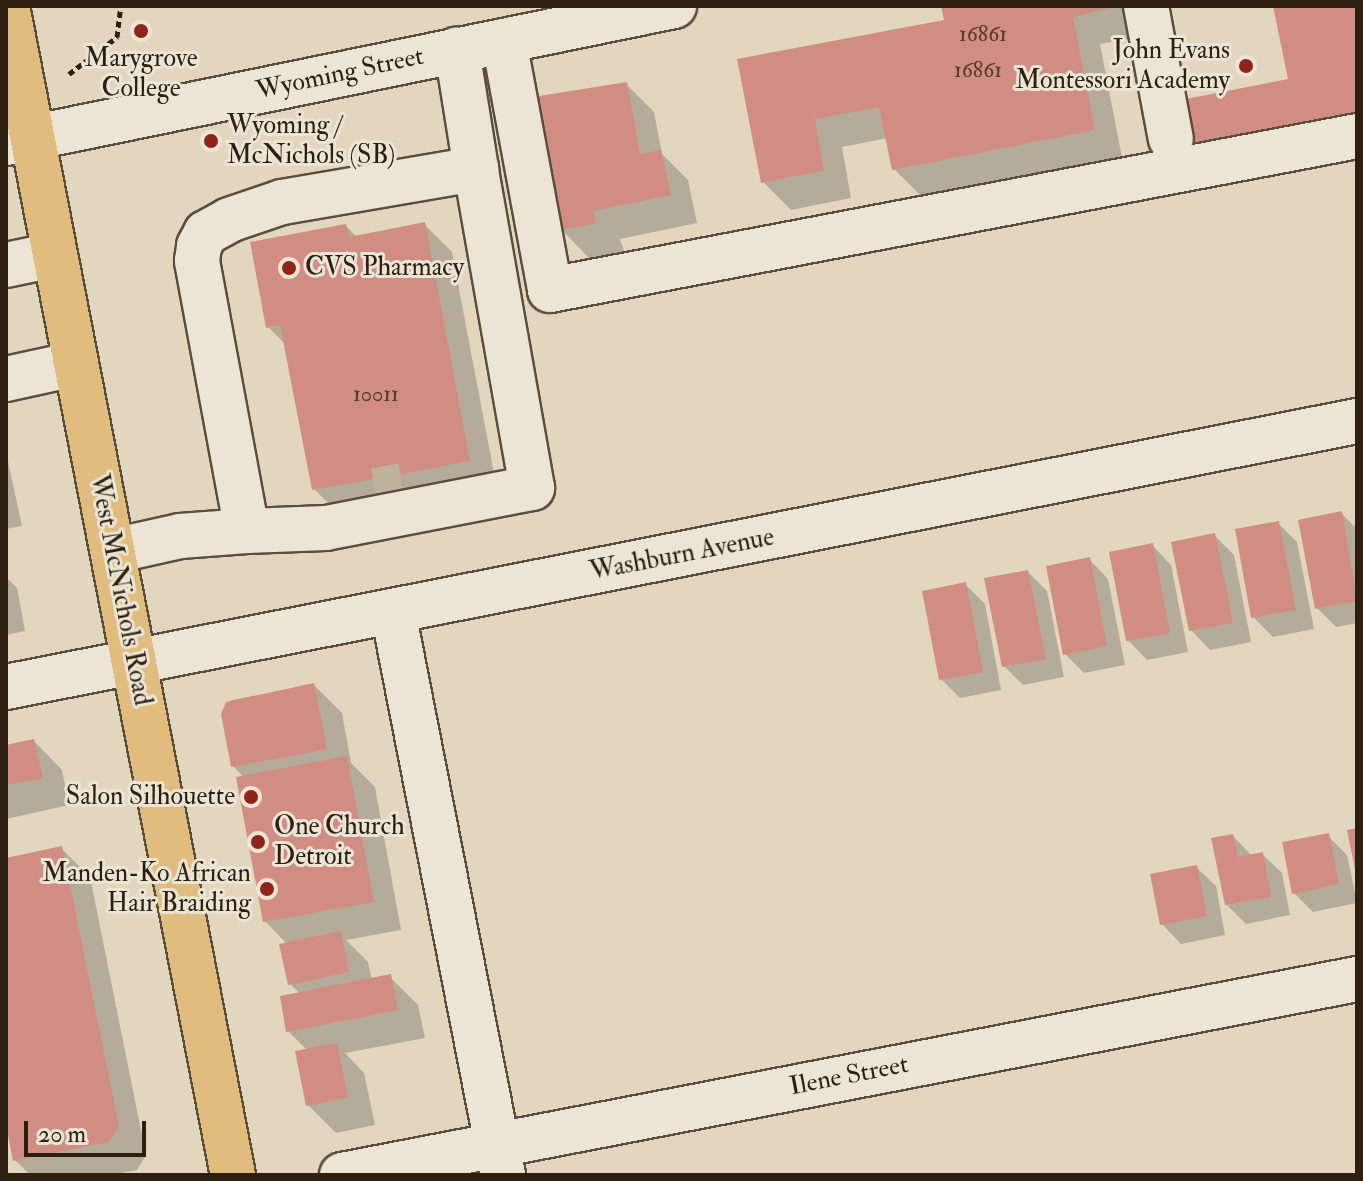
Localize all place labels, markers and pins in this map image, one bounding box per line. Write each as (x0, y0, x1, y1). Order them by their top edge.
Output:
marker: Marygrove College (132, 22, 150, 40)
place label: John Evans Montessori Academy (1015, 35, 1230, 96)
place label: Marygrove College (84, 43, 198, 104)
marker: John Evans Montessori Academy (1237, 57, 1255, 75)
place label: Wyoming / McNichols (SB) (227, 110, 395, 172)
marker: Wyoming / McNichols (SB) (202, 132, 220, 150)
place label: CVS Pharmacy (305, 252, 464, 284)
marker: CVS Pharmacy (280, 259, 298, 277)
place label: Salon Silhouette (66, 781, 235, 813)
marker: Salon Silhouette (242, 788, 260, 806)
place label: One Church Detroit (274, 811, 405, 872)
marker: One Church Detroit (249, 833, 267, 851)
place label: Manden-Ko African Hair Braiding (42, 858, 251, 920)
marker: Manden-Ko African Hair Braiding (258, 880, 276, 898)

